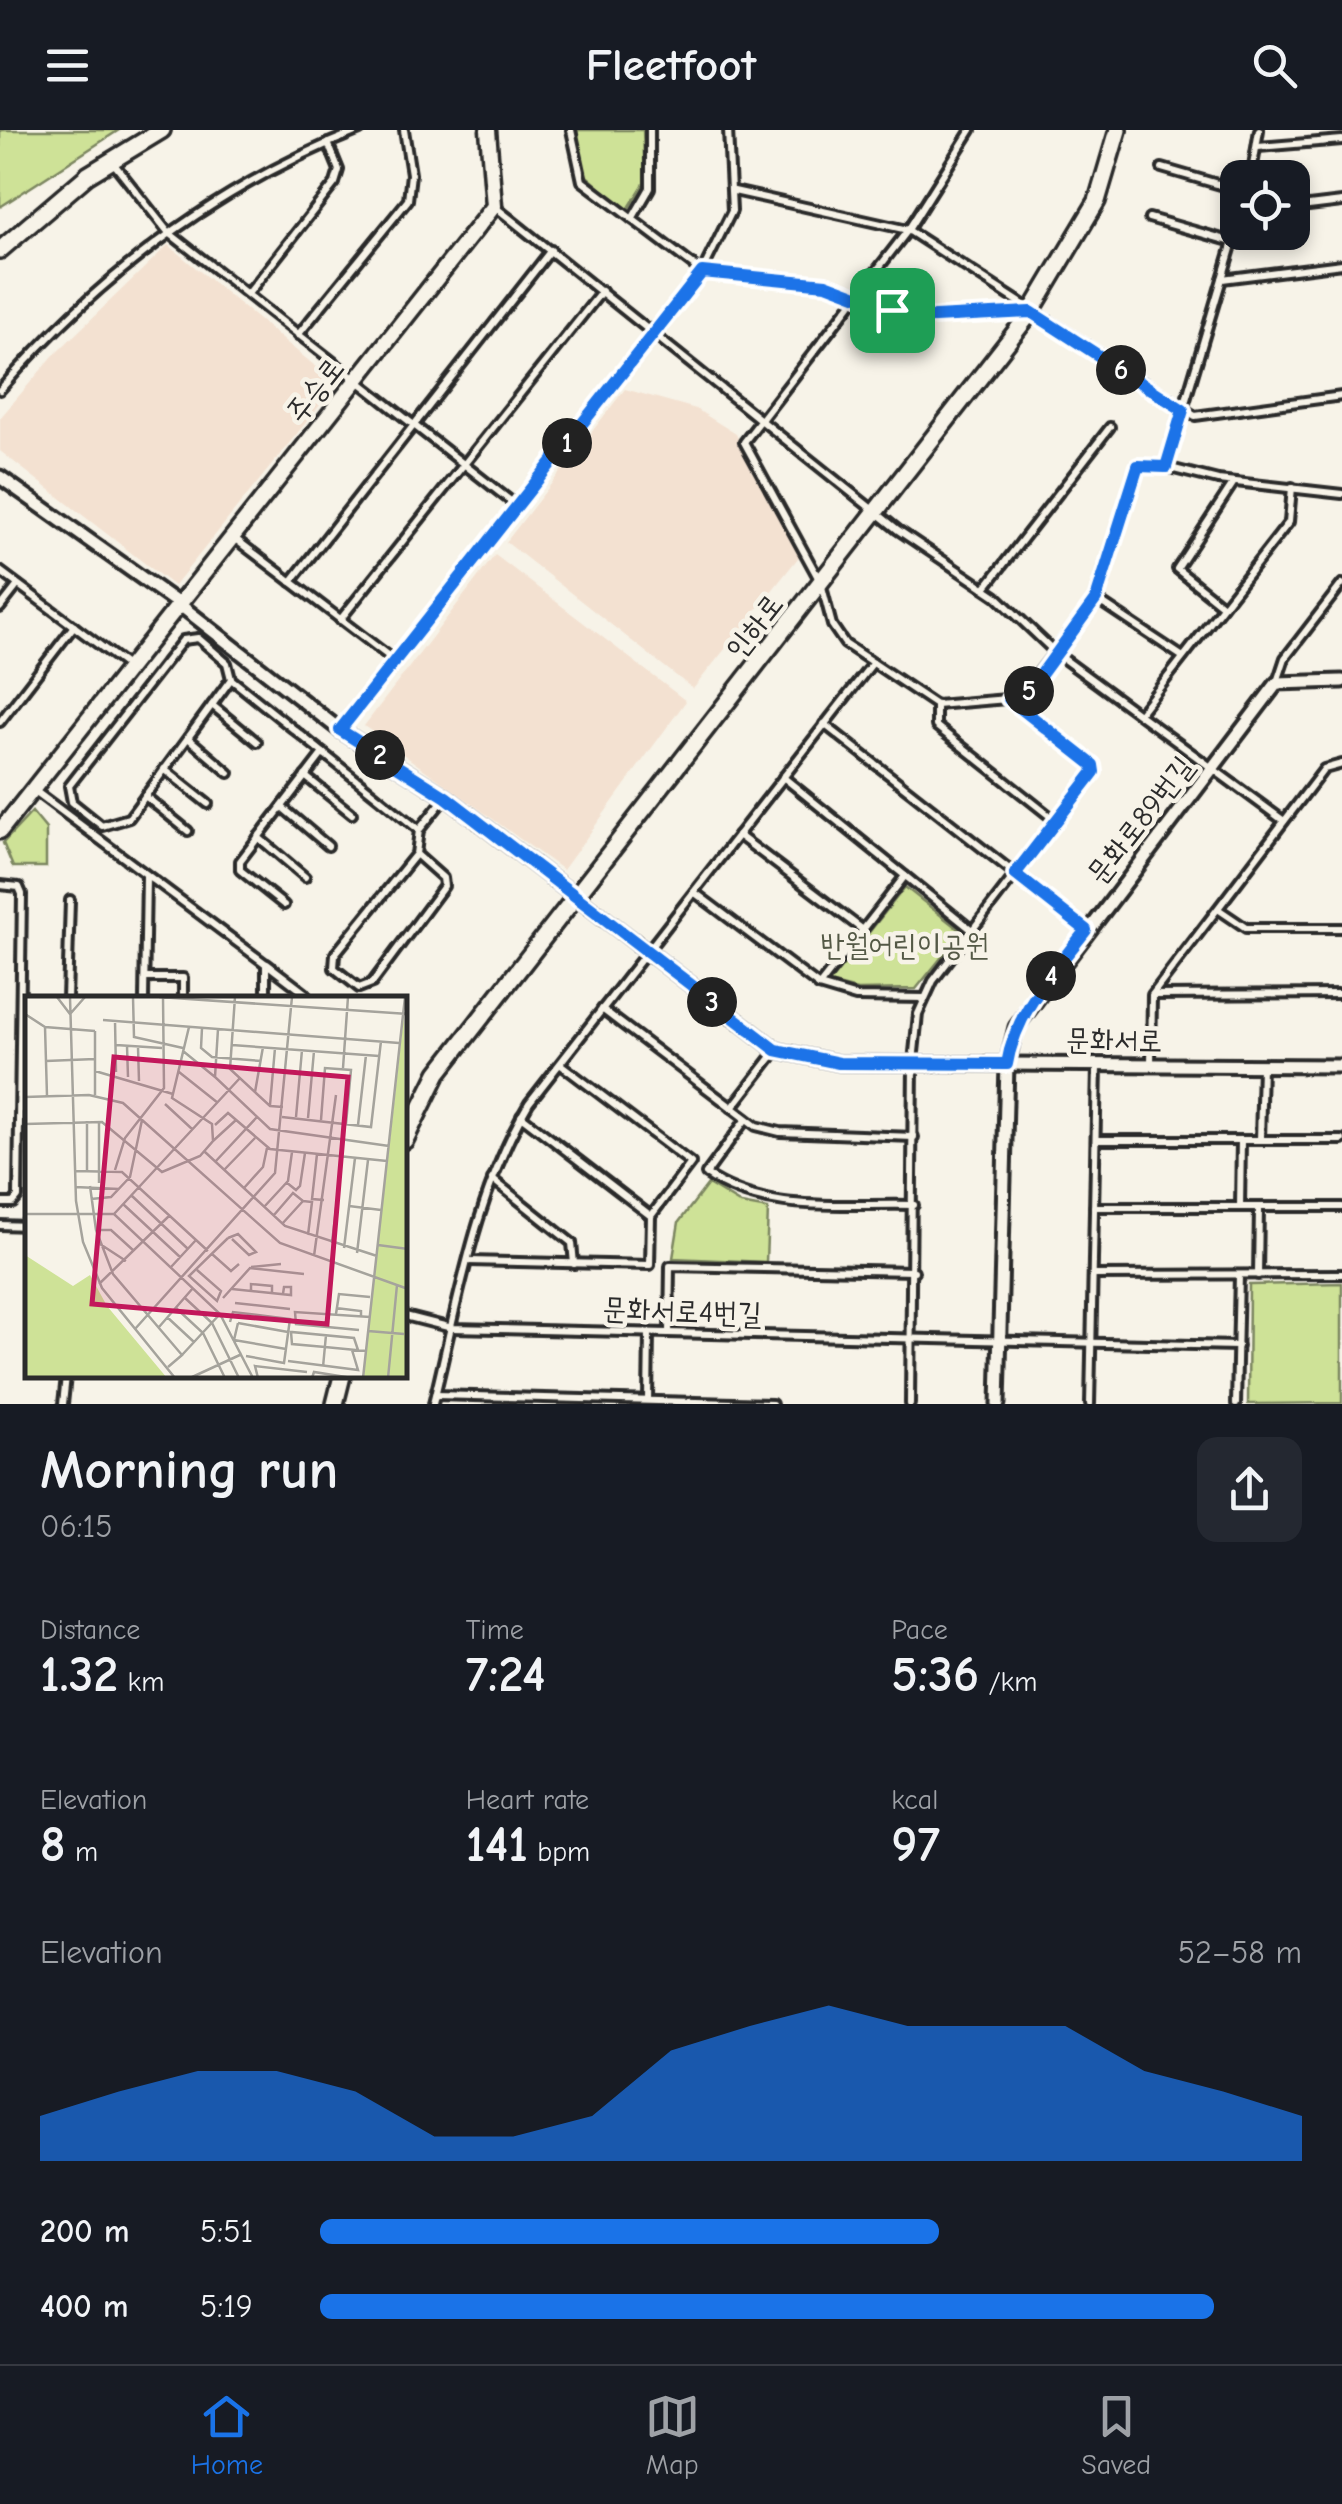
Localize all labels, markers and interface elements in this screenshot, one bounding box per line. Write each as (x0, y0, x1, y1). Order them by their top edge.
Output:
icon: menu (40, 38, 95, 93)
icon: search (1247, 38, 1302, 93)
text: Fleetfoot (586, 39, 756, 91)
map controls (1220, 160, 1310, 250)
button: locate (1220, 160, 1310, 250)
pin (850, 268, 935, 353)
icon: arrive (865, 283, 920, 338)
pin: 6 (1096, 345, 1146, 395)
street label: 주승로 (279, 351, 351, 430)
text: 6 (1114, 354, 1128, 386)
pin: 1 (542, 418, 592, 468)
text: 1 (561, 427, 573, 459)
street label: 인하로 (718, 587, 790, 666)
pin: 5 (1004, 666, 1054, 716)
text: 5 (1022, 675, 1036, 707)
pin: 2 (355, 730, 405, 780)
text: 2 (373, 739, 387, 771)
street label: 문화로89번길 (1080, 750, 1201, 891)
park label: 반월어린이공원 (821, 928, 989, 963)
pin: 4 (1026, 951, 1076, 1001)
text: 4 (1044, 960, 1058, 992)
pin: 3 (687, 977, 737, 1027)
text: 3 (705, 986, 719, 1018)
inset map (25, 996, 408, 1379)
street label: 문화서로 (1065, 1022, 1163, 1059)
street label: 문화서로4번길 (602, 1291, 762, 1332)
button: share (1197, 1437, 1302, 1542)
text: Morning run (40, 1438, 338, 1502)
text: 06:15 (40, 1508, 113, 1545)
text: Distance (40, 1614, 140, 1646)
text: Time (466, 1614, 524, 1646)
text: Pace (891, 1614, 948, 1646)
text: 1.32 (40, 1646, 118, 1704)
text: 7:24 (466, 1646, 545, 1704)
text: 5:36 (891, 1646, 979, 1704)
text: km (118, 1666, 164, 1698)
text: /km (979, 1666, 1037, 1698)
text: Elevation (40, 1784, 147, 1816)
text: Heart rate (466, 1784, 589, 1816)
text: kcal (891, 1784, 938, 1816)
text: 8 (40, 1816, 66, 1874)
text: 141 (466, 1816, 528, 1874)
text: 97 (891, 1816, 940, 1874)
text: m (66, 1836, 98, 1868)
text: bpm (528, 1836, 590, 1868)
text: Elevation (40, 1934, 163, 1971)
text: 52–58 m (1178, 1934, 1302, 1971)
text: 200 m (40, 2213, 129, 2250)
text: 5:51 (200, 2213, 253, 2250)
text: 400 m (40, 2288, 128, 2325)
text: 5:19 (200, 2288, 253, 2325)
tab: Home (191, 2389, 263, 2481)
tab: Map (645, 2389, 700, 2481)
tab: Saved (1081, 2389, 1151, 2481)

